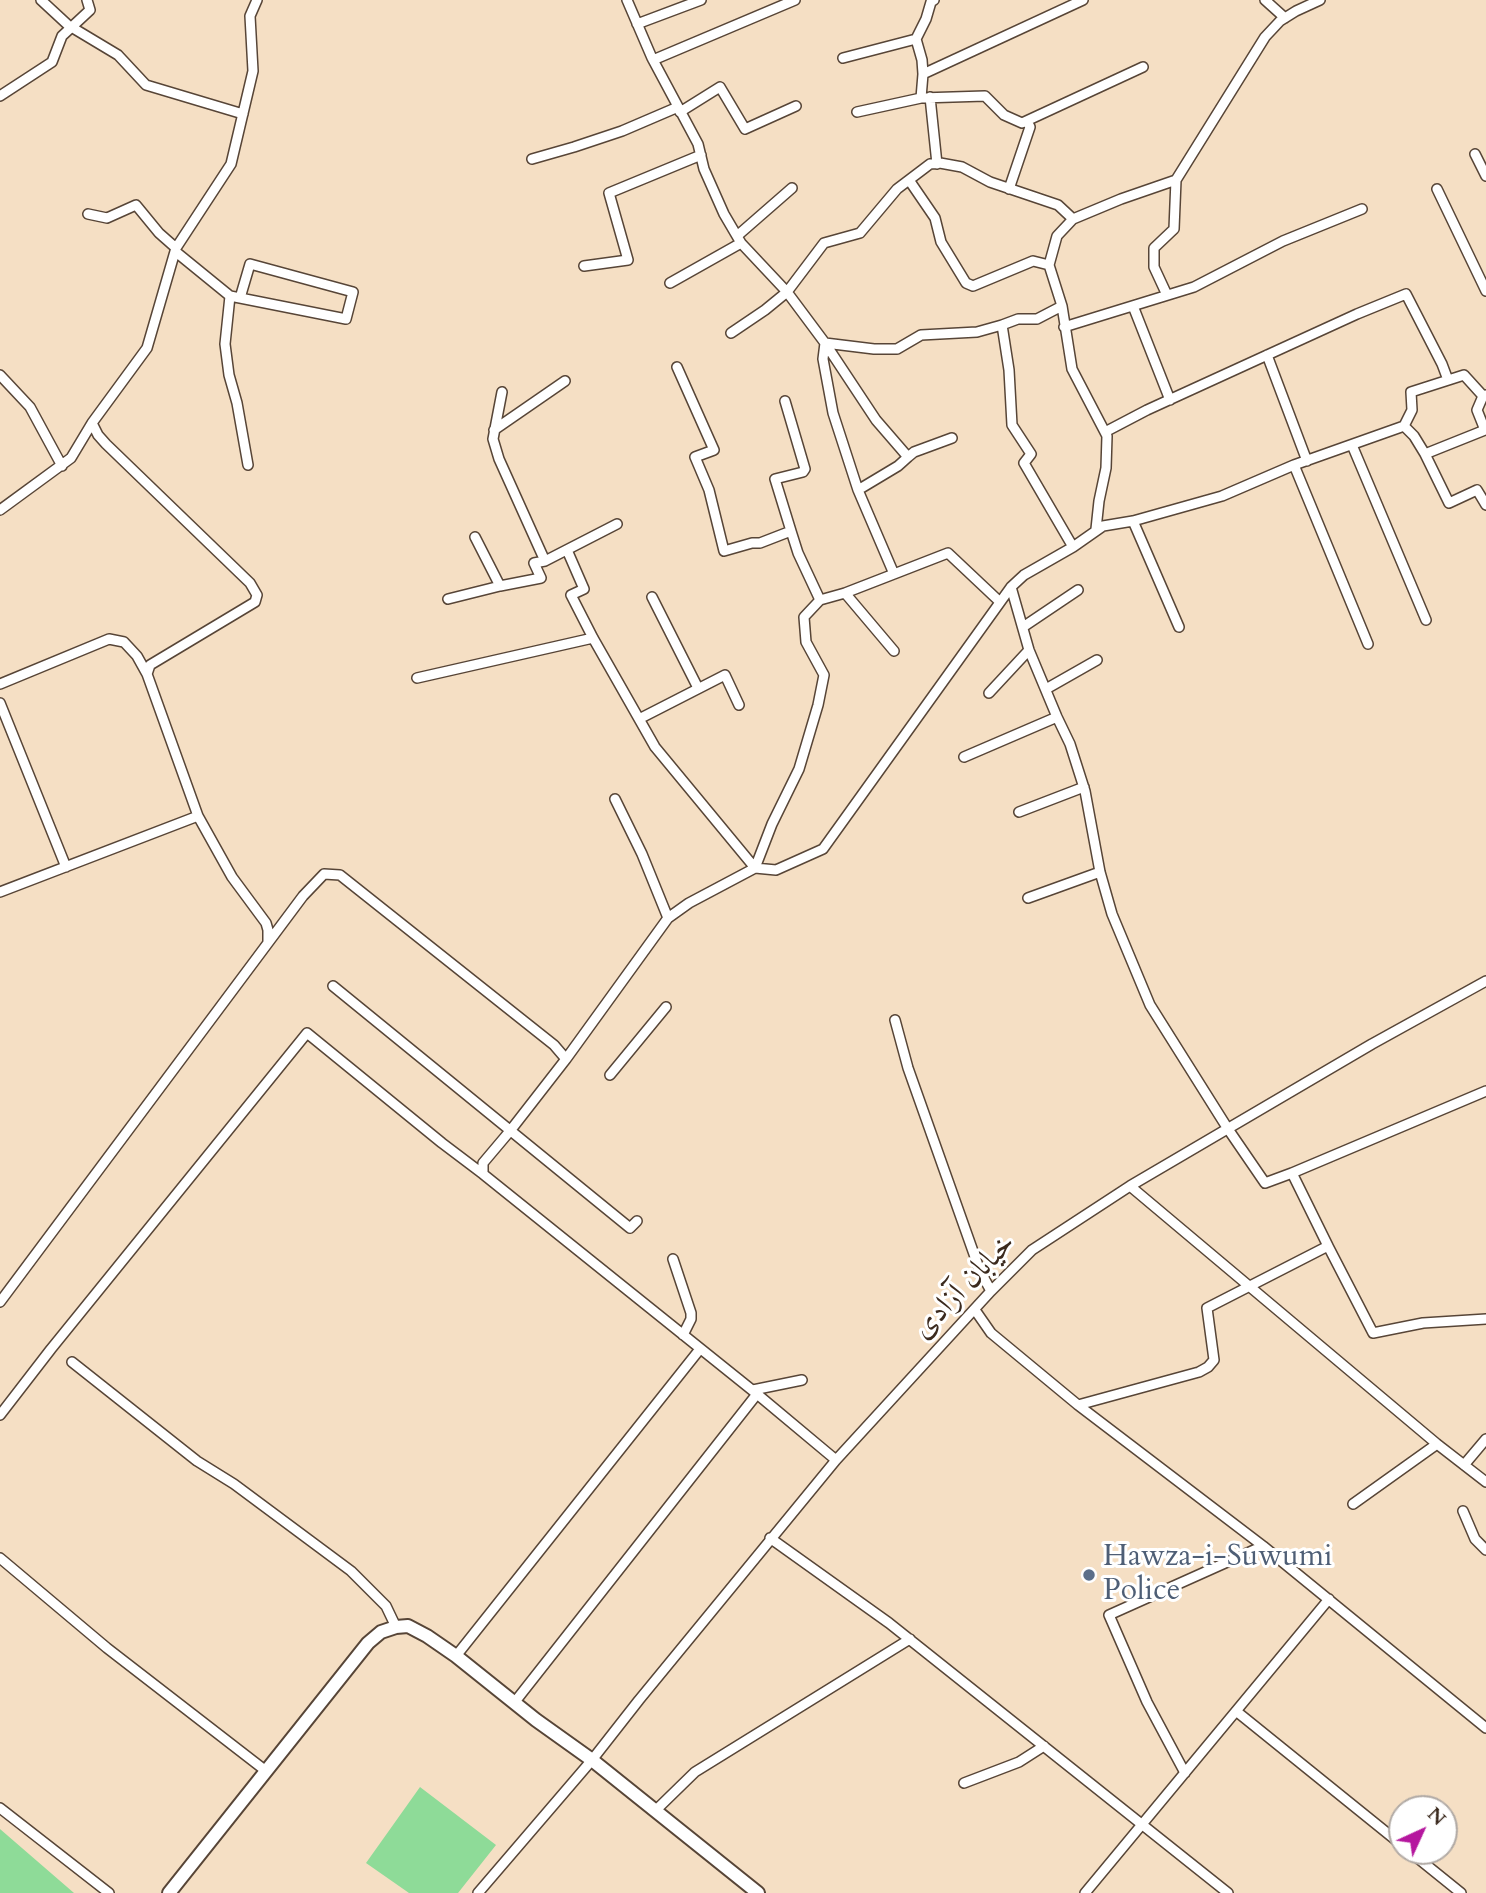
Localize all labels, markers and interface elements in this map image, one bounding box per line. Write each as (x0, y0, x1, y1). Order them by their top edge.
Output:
street label: خیابان آزادی (906, 1227, 1024, 1347)
place label: Hawza-i-Suwumi Police (1103, 1540, 1332, 1610)
marker: Hawza-i-Suwumi Police (1081, 1567, 1097, 1583)
north arrow (1388, 1795, 1458, 1865)
text: N (1421, 1802, 1451, 1832)

